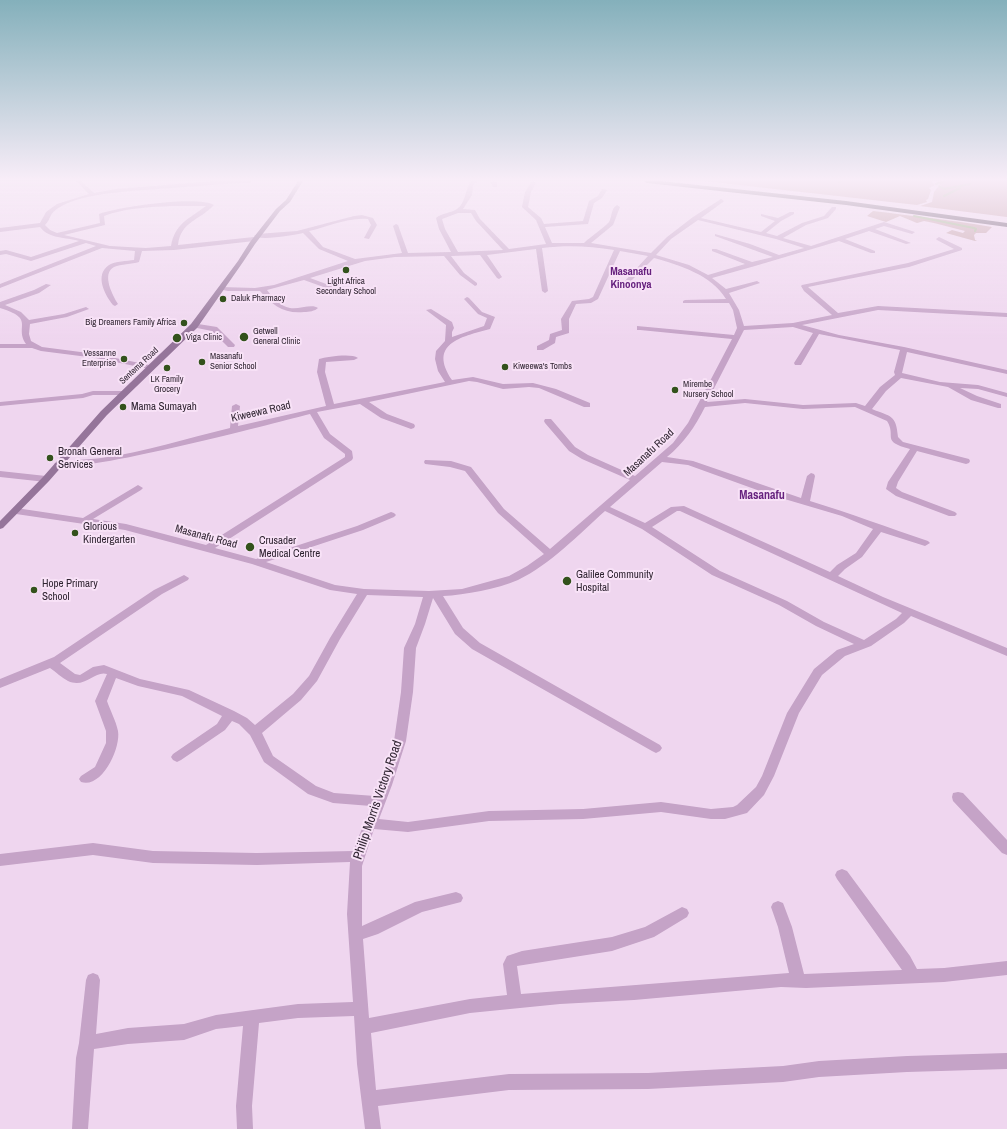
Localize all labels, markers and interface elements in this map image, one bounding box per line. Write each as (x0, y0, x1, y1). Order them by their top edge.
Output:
marker: Light Africa Secondary School (341, 265, 351, 275)
district label: Masanafu Kinoonya (610, 265, 652, 291)
place label: Light Africa Secondary School (316, 277, 376, 298)
marker: Daluk Pharmacy (218, 294, 228, 304)
place label: Daluk Pharmacy (231, 294, 285, 304)
place label: Big Dreamers Family Africa (85, 318, 176, 328)
marker: Big Dreamers Family Africa (179, 318, 189, 328)
place label: Getwell General Clinic (253, 327, 300, 348)
marker: Getwell General Clinic (238, 331, 250, 343)
marker: Viga Clinic (171, 332, 183, 344)
place label: Viga Clinic (186, 333, 222, 343)
street label: Sentema Road (117, 345, 161, 387)
place label: Vessanne Enterprise (82, 349, 116, 370)
place label: Masanafu Senior School (210, 352, 256, 373)
marker: Vessanne Enterprise (119, 354, 129, 364)
marker: Masanafu Senior School (197, 357, 207, 367)
marker: Kiweewa's Tombs (500, 362, 510, 372)
place label: Kiweewa's Tombs (513, 362, 572, 372)
marker: LK Family Grocery (162, 363, 172, 373)
place label: LK Family Grocery (151, 375, 183, 396)
place label: Mirembe Nursery School (683, 380, 733, 401)
marker: Mirembe Nursery School (670, 385, 680, 395)
street label: Kiweewa Road (230, 399, 292, 425)
place label: Mama Sumayah (131, 400, 197, 414)
marker: Mama Sumayah (118, 402, 128, 412)
street label: Masanafu Road (621, 426, 677, 480)
place label: Bronah General Services (58, 445, 122, 471)
marker: Bronah General Services (45, 453, 55, 463)
district label: Masanafu (739, 489, 785, 503)
place label: Glorious Kindergarten (83, 520, 135, 546)
street label: Masanafu Road (174, 522, 238, 552)
marker: Glorious Kindergarten (70, 528, 80, 538)
place label: Crusader Medical Centre (259, 534, 320, 560)
marker: Crusader Medical Centre (244, 541, 256, 553)
place label: Galilee Community Hospital (576, 568, 653, 594)
marker: Galilee Community Hospital (561, 575, 573, 587)
place label: Hope Primary School (42, 577, 98, 603)
marker: Hope Primary School (29, 585, 39, 595)
street label: Philip Morris Victory Road (350, 738, 406, 862)

